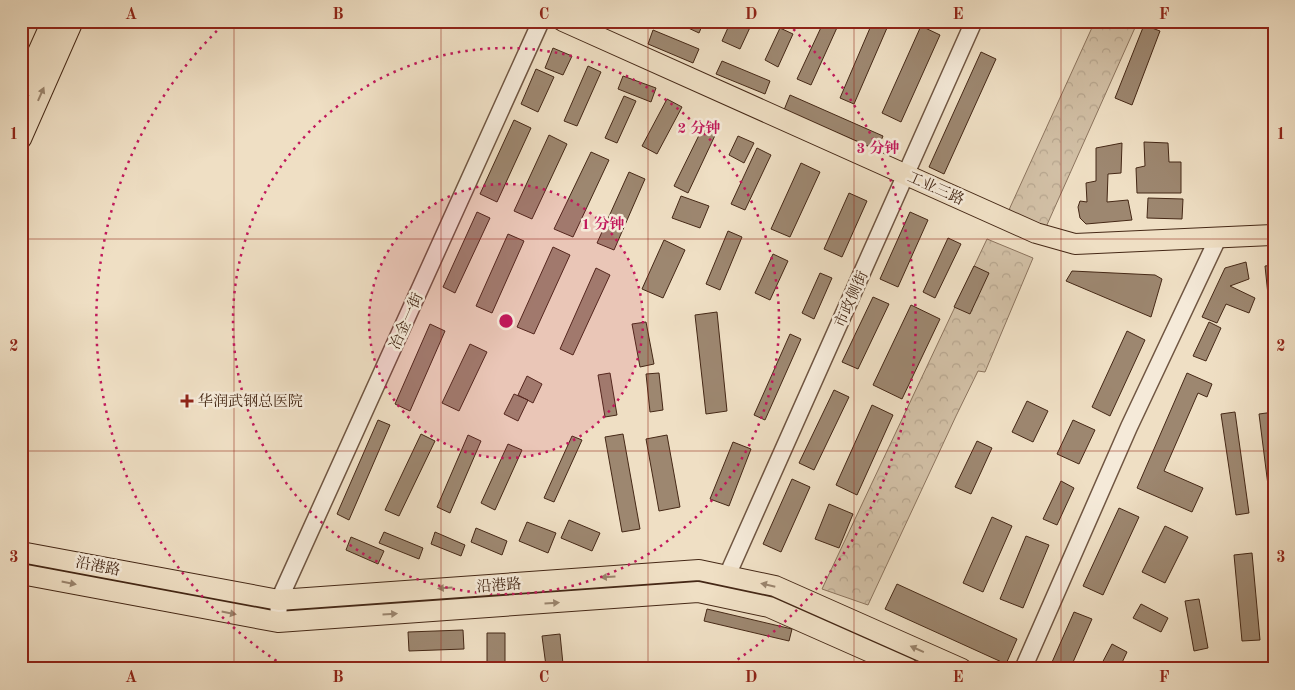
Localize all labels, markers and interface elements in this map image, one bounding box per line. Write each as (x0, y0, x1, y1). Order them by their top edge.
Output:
text: A (125, 7, 137, 23)
text: B (332, 7, 344, 23)
text: C (539, 7, 549, 23)
text: D (745, 7, 757, 23)
text: E (952, 7, 964, 23)
text: F (1159, 7, 1170, 23)
one-way arrow (38, 87, 46, 101)
text: 2 分钟 (678, 120, 720, 137)
text: 1 (9, 127, 19, 143)
text: 1 (1276, 127, 1286, 143)
text: 3 分钟 (857, 140, 899, 157)
street label: 工业三路 (905, 168, 967, 208)
text: 1 分钟 (582, 216, 624, 233)
street label: 市政侧街 (831, 268, 871, 330)
street label: 冶金一街 (386, 290, 426, 352)
centre of rings (497, 312, 515, 330)
text: 2 (9, 339, 19, 355)
text: 2 (1276, 339, 1286, 355)
place label: 华润武钢总医院 (198, 393, 303, 410)
marker: 华润武钢总医院 (180, 394, 194, 408)
text: 3 (9, 550, 19, 566)
text: 3 (1276, 550, 1286, 566)
street label: 沿港路 (74, 554, 122, 579)
one-way arrow (599, 573, 615, 581)
street label: 沿港路 (476, 575, 522, 596)
one-way arrow (62, 580, 78, 588)
one-way arrow (761, 581, 776, 589)
one-way arrow (437, 585, 453, 593)
one-way arrow (545, 599, 561, 607)
one-way arrow (221, 610, 237, 618)
one-way arrow (383, 610, 399, 618)
one-way arrow (910, 644, 925, 653)
text: A (125, 670, 137, 686)
text: B (332, 670, 344, 686)
text: C (539, 670, 549, 686)
text: D (745, 670, 757, 686)
text: E (952, 670, 964, 686)
text: F (1159, 670, 1170, 686)

